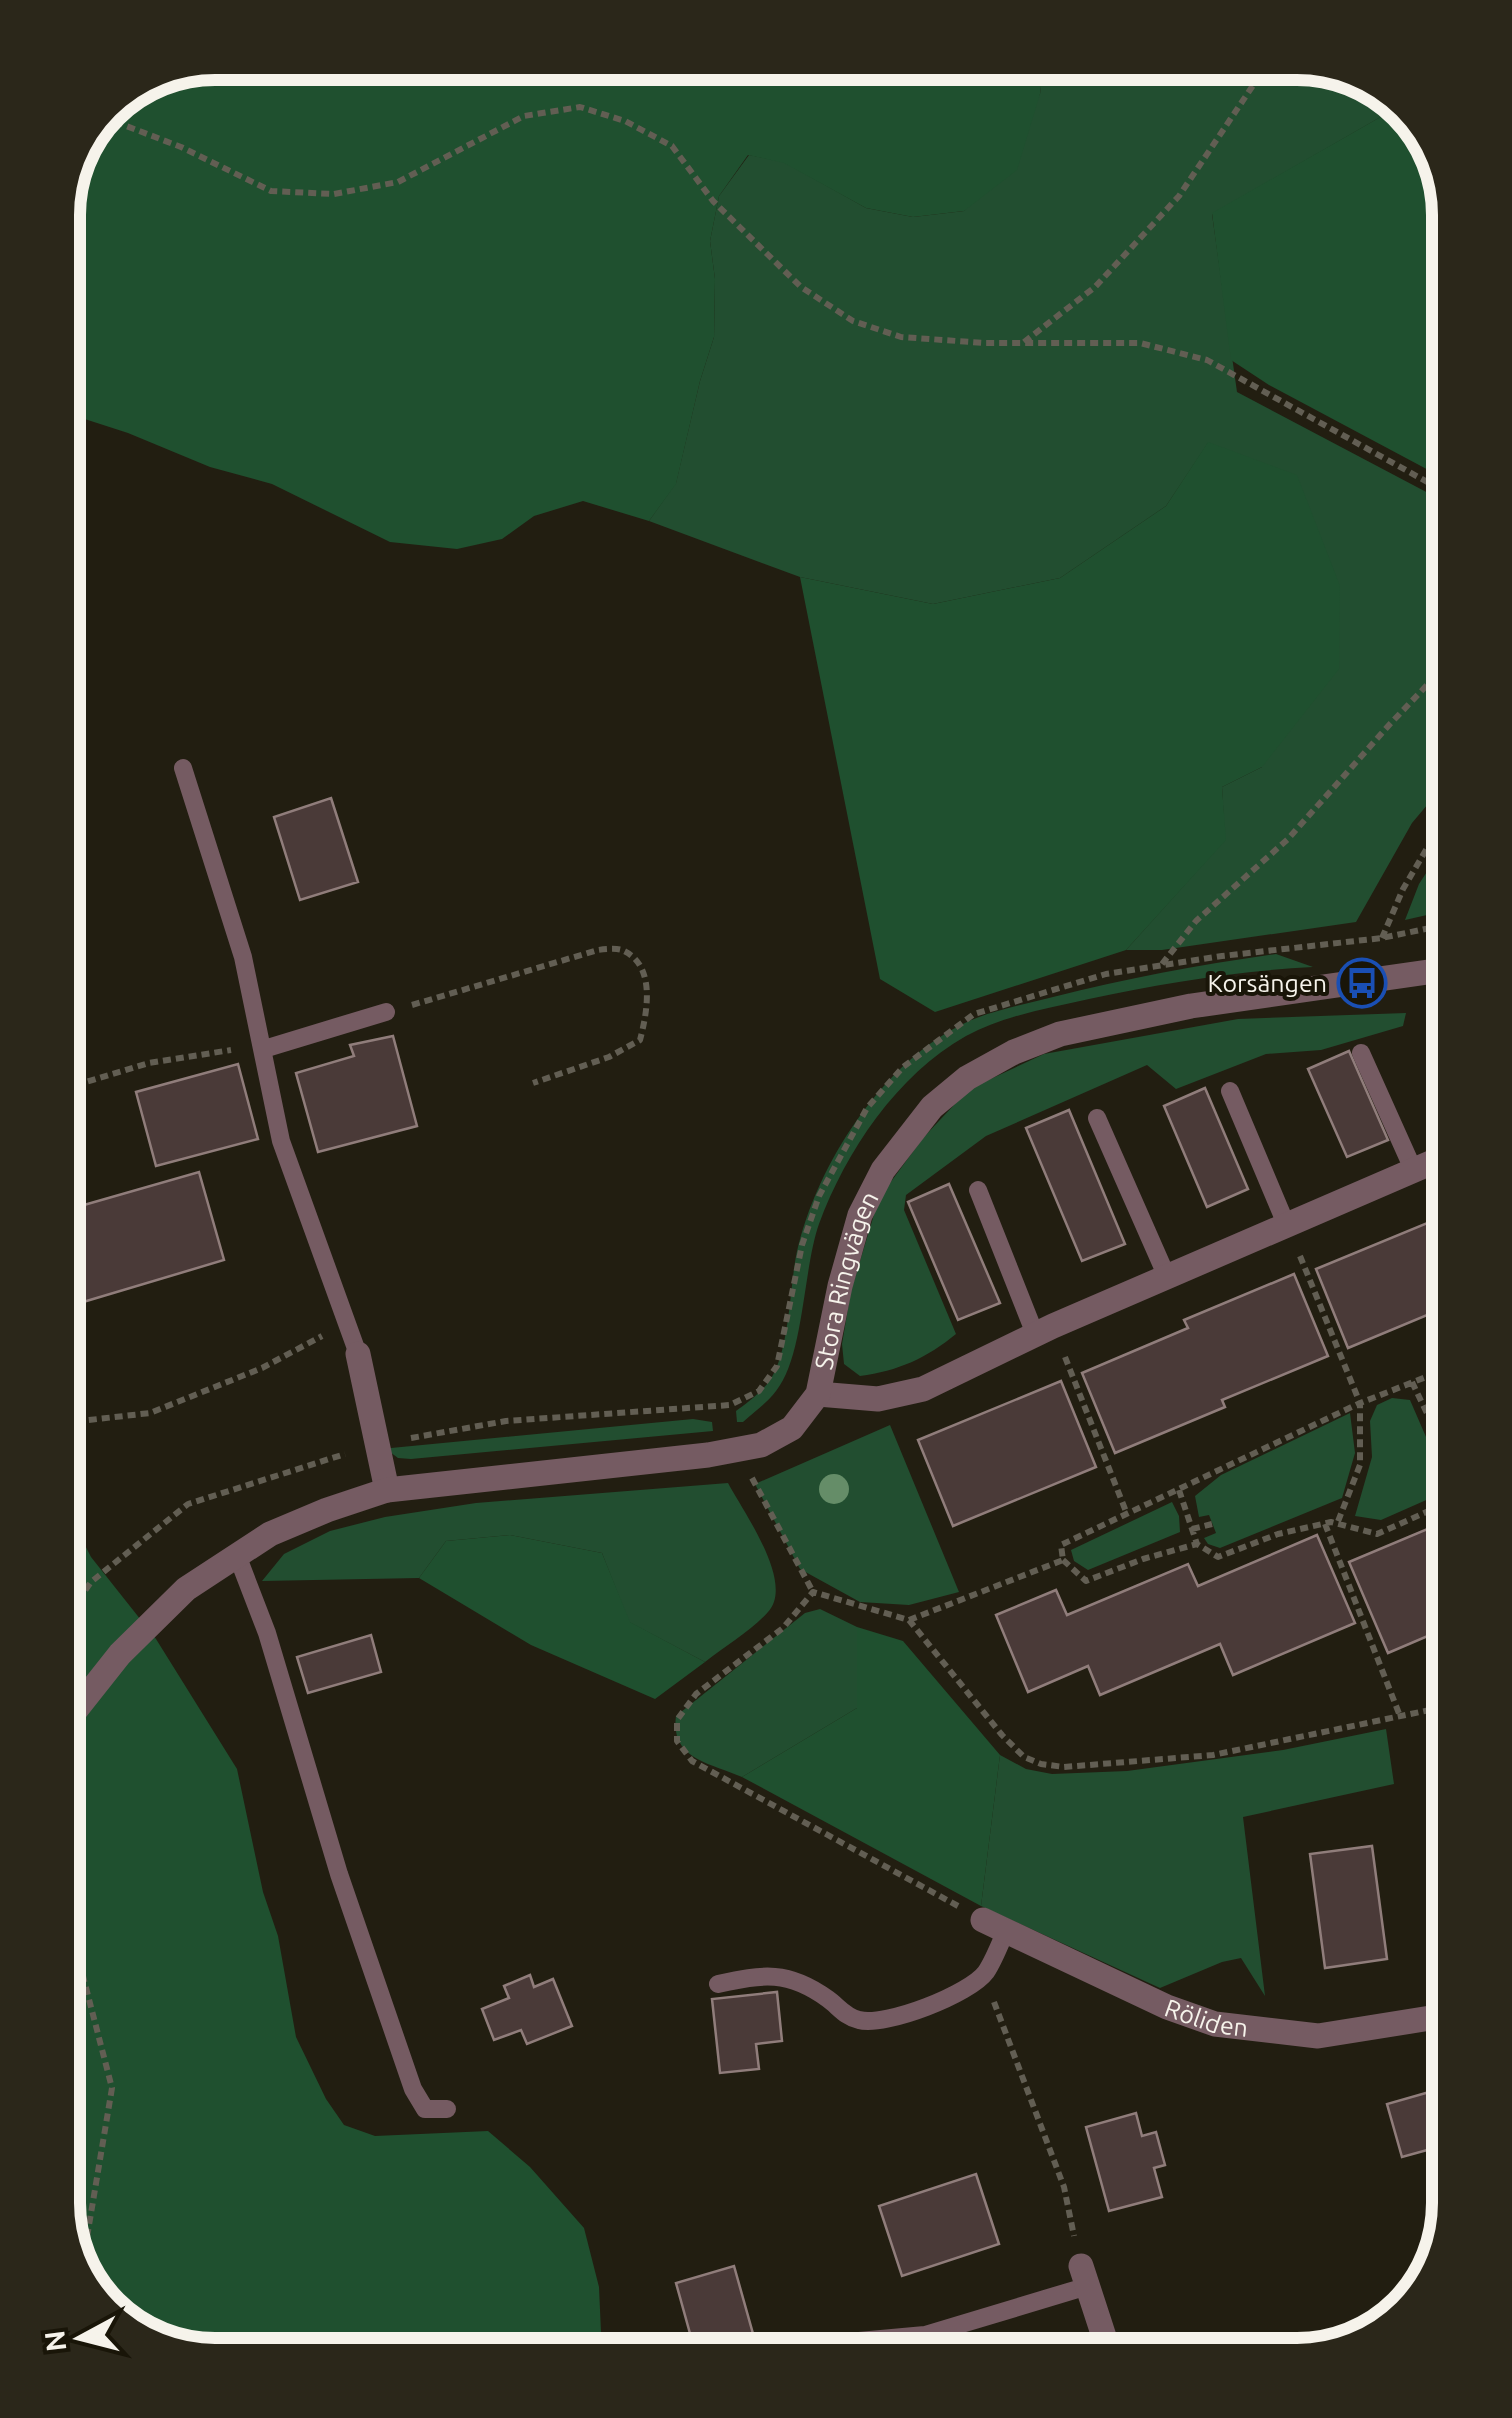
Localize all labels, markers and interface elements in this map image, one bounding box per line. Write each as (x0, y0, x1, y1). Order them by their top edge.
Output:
bus stop icon: Korsängen (1336, 957, 1388, 1009)
place label: Korsängen (1208, 969, 1327, 997)
street label: Stora Ringvägen (809, 1187, 884, 1372)
street label: Röliden (1161, 1993, 1250, 2042)
north arrow (30, 2288, 130, 2388)
text: N (38, 2329, 71, 2353)

